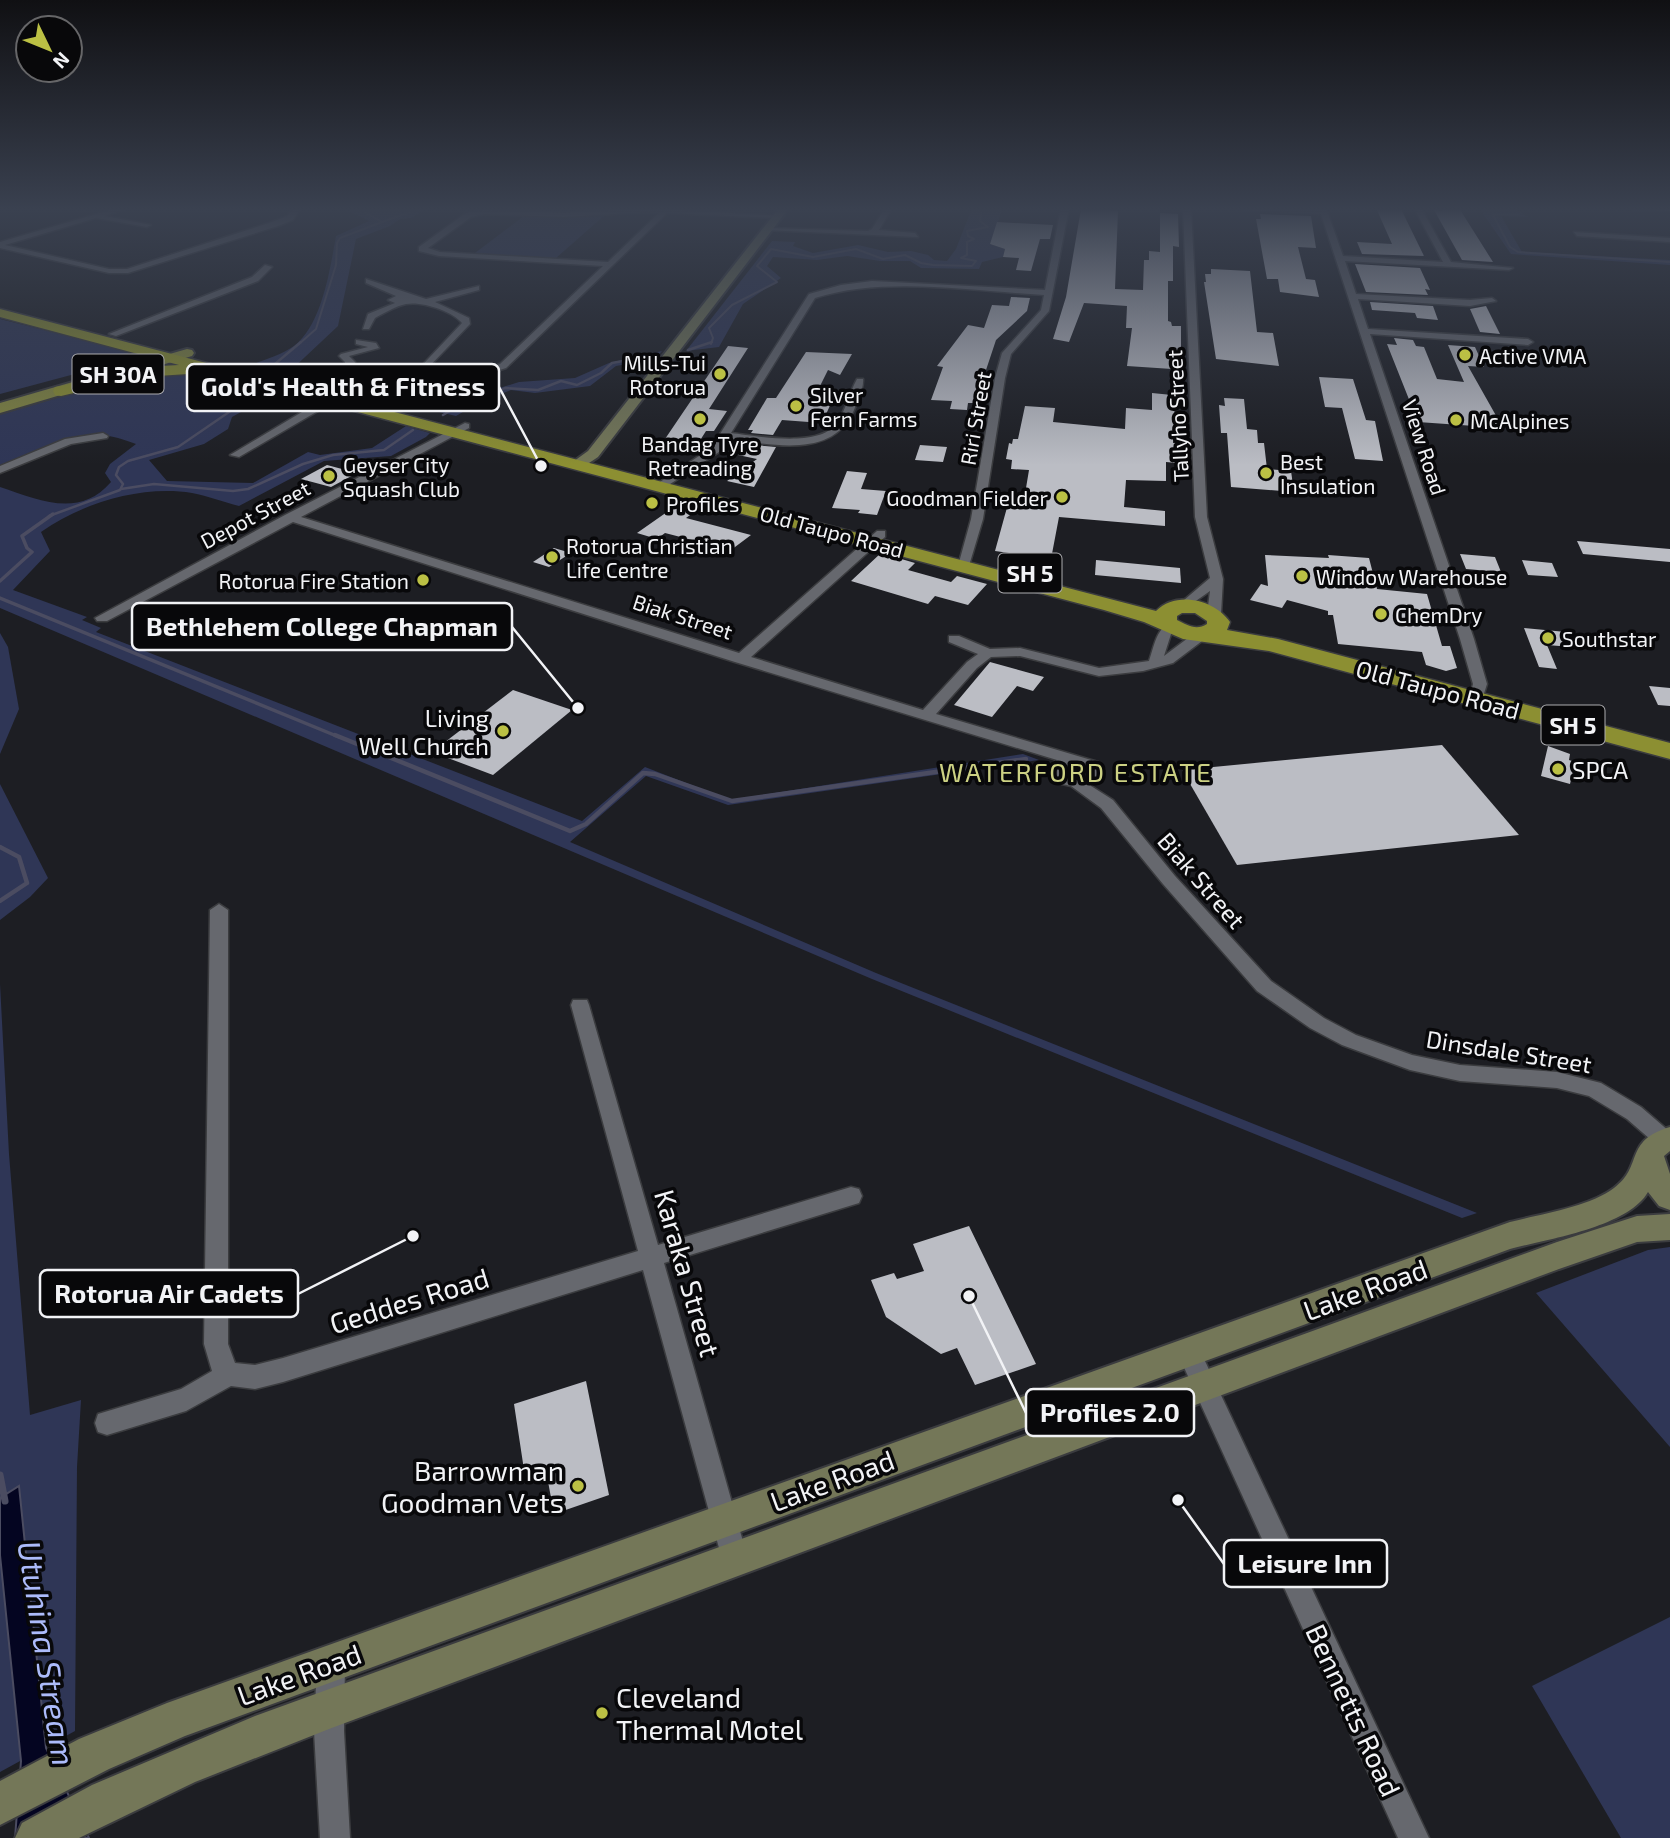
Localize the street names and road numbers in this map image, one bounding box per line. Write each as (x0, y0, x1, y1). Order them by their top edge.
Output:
street label: Tallyho Street (1161, 349, 1193, 483)
road number: SH 30A (72, 354, 164, 394)
street label: Riri Street (954, 369, 996, 467)
street label: View Road (1398, 396, 1452, 498)
street label: Depot Street (196, 475, 314, 553)
street label: Old Taupo Road (758, 500, 906, 562)
road number: SH 5 (998, 554, 1062, 593)
street label: Biak Street (630, 588, 736, 644)
street label: Old Taupo Road (1353, 653, 1523, 725)
road number: SH 5 (1542, 706, 1604, 744)
street label: Biak Street (1152, 826, 1252, 934)
street label: Dinsdale Street (1424, 1024, 1594, 1078)
street label: Karaka Street (648, 1186, 728, 1360)
street label: Lake Road (1298, 1251, 1432, 1327)
street label: Geddes Road (325, 1260, 493, 1340)
street label: Lake Road (765, 1442, 899, 1518)
street label: Bennetts Road (1299, 1618, 1409, 1802)
street label: Lake Road (232, 1636, 366, 1712)

